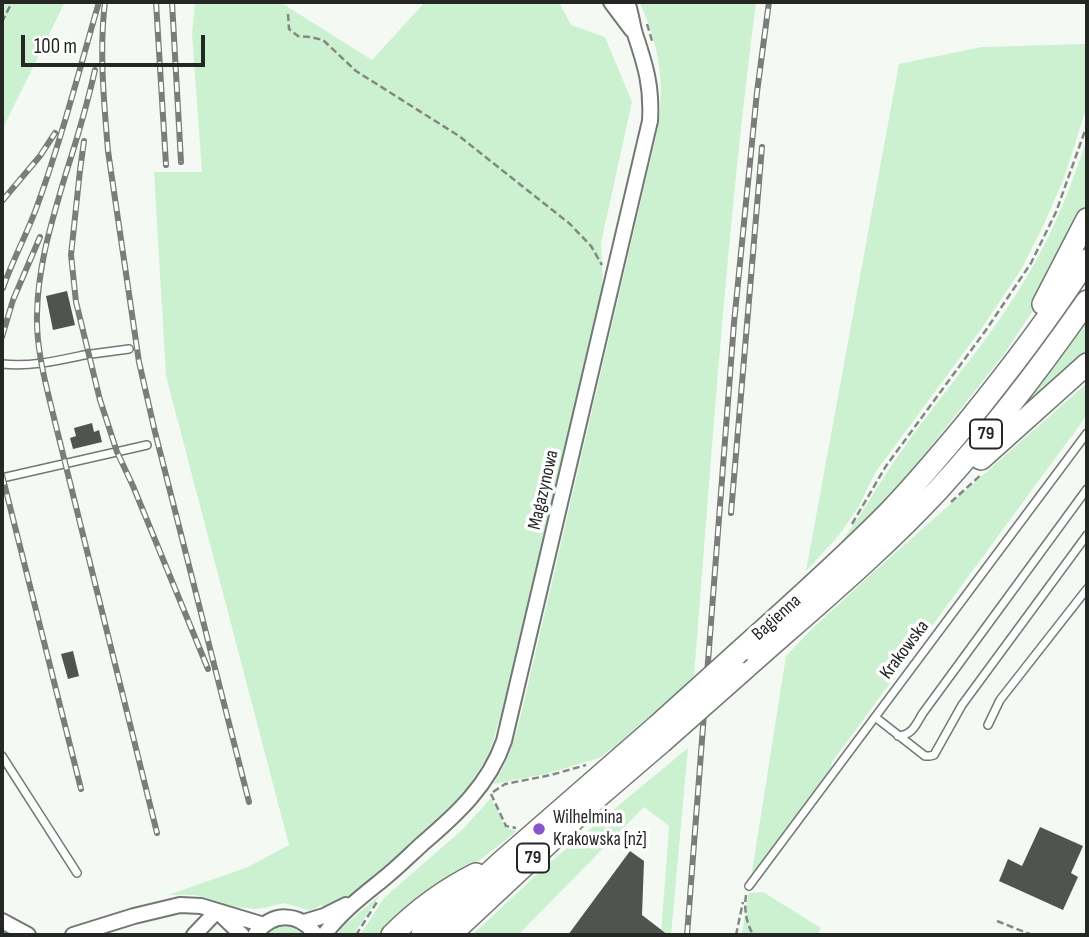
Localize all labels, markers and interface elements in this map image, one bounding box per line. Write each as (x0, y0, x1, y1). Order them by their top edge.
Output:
scale bar (24, 21, 208, 65)
text: 100 m (34, 34, 77, 59)
road number: 79 (970, 420, 1002, 448)
street label: Magazynowa (524, 448, 564, 532)
street label: Bagienna (748, 590, 806, 646)
street label: Krakowska (876, 616, 934, 684)
place label: Wilhelmina Krakowska [nż] (553, 807, 647, 851)
marker: Wilhelmina Krakowska [nż] (531, 821, 547, 837)
road number: 79 (517, 844, 549, 872)

